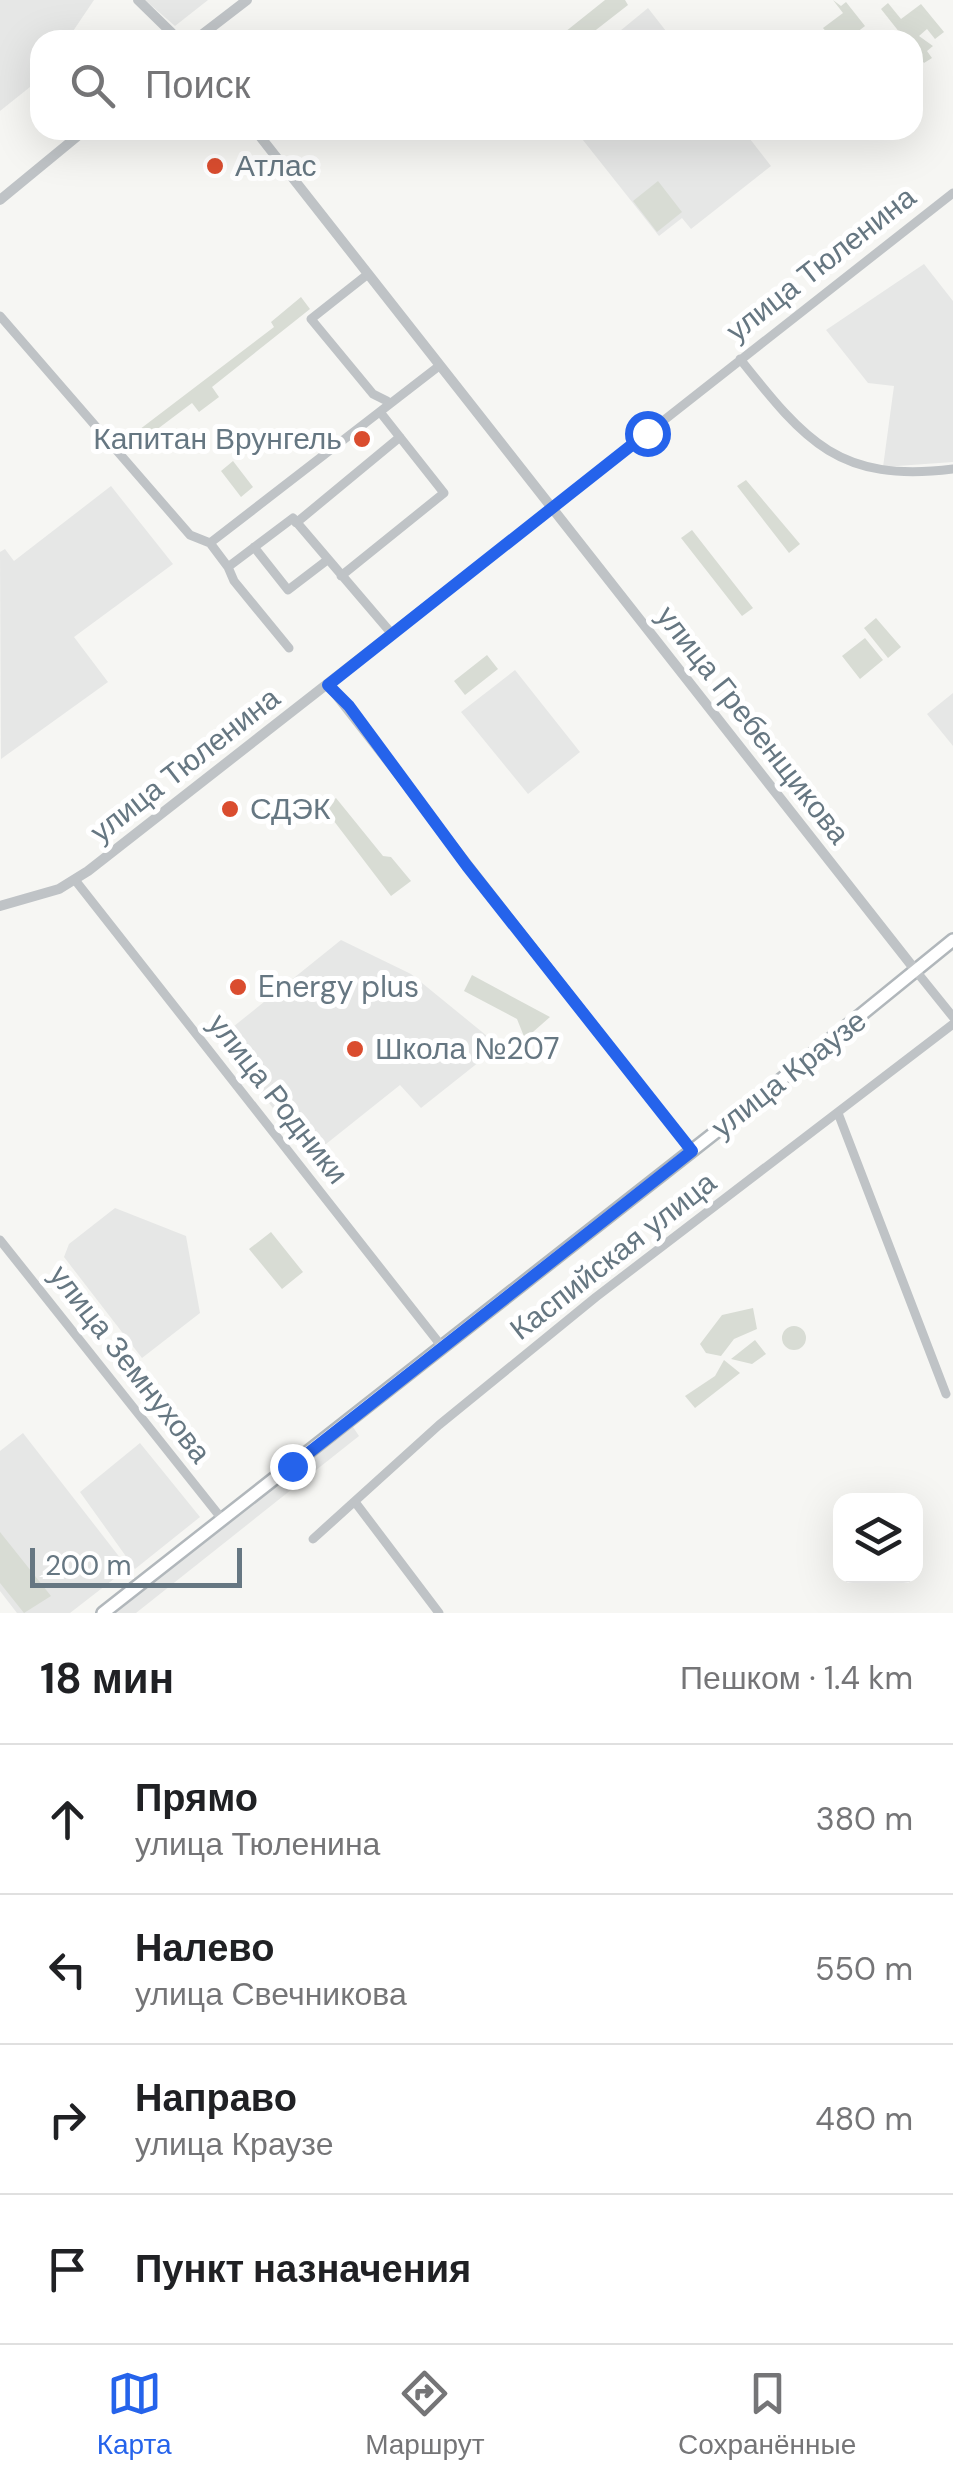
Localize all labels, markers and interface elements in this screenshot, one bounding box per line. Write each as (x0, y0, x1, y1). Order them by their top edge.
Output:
search box (30, 30, 923, 140)
icon: search (65, 58, 120, 113)
text: Поиск (145, 60, 250, 110)
place label: Атлас (235, 146, 317, 185)
marker: Атлас (204, 155, 226, 177)
street label: улица Тюленина (718, 177, 924, 350)
route start (625, 411, 671, 457)
place label: Капитан Врунгель (93, 419, 342, 458)
marker: Капитан Врунгель (351, 428, 373, 450)
street label: улица Гребенщикова (648, 598, 859, 852)
street label: улица Тюленина (82, 678, 288, 851)
place label: СДЭК (250, 789, 331, 828)
marker: СДЭК (219, 798, 241, 820)
place label: Energy plus (258, 967, 419, 1006)
marker: Energy plus (227, 976, 249, 998)
street label: улица Краузе (703, 1001, 874, 1146)
street label: улица Родники (200, 1006, 357, 1192)
place label: Школа №207 (375, 1029, 559, 1068)
marker: Школа №207 (344, 1038, 366, 1060)
street label: Каспийская улица (502, 1163, 724, 1348)
street label: улица Земнухова (41, 1257, 220, 1471)
route end (270, 1444, 316, 1490)
map controls (833, 1493, 923, 1583)
button: layers (833, 1493, 923, 1583)
scale bar (30, 1543, 242, 1588)
text: 200 m (45, 1547, 132, 1584)
text: 18 мин (40, 1651, 174, 1706)
text: Пешком · 1.4 km (680, 1657, 913, 1699)
text: Прямо (135, 1773, 258, 1823)
icon: ahead (40, 1792, 95, 1847)
text: 380 m (816, 1798, 913, 1840)
text: улица Тюленина (135, 1823, 380, 1865)
text: Налево (135, 1923, 274, 1973)
icon: left (40, 1942, 95, 1997)
text: 550 m (815, 1948, 913, 1990)
text: улица Свечникова (135, 1973, 407, 2015)
text: Направо (135, 2073, 297, 2123)
icon: right (40, 2092, 95, 2147)
text: 480 m (815, 2098, 913, 2140)
text: улица Краузе (135, 2123, 333, 2165)
icon: arrive (40, 2242, 95, 2297)
text: Пункт назначения (135, 2244, 471, 2294)
tab: Карта (97, 2366, 172, 2463)
tab: Маршрут (365, 2366, 484, 2463)
tab: Сохранённые (678, 2366, 856, 2463)

